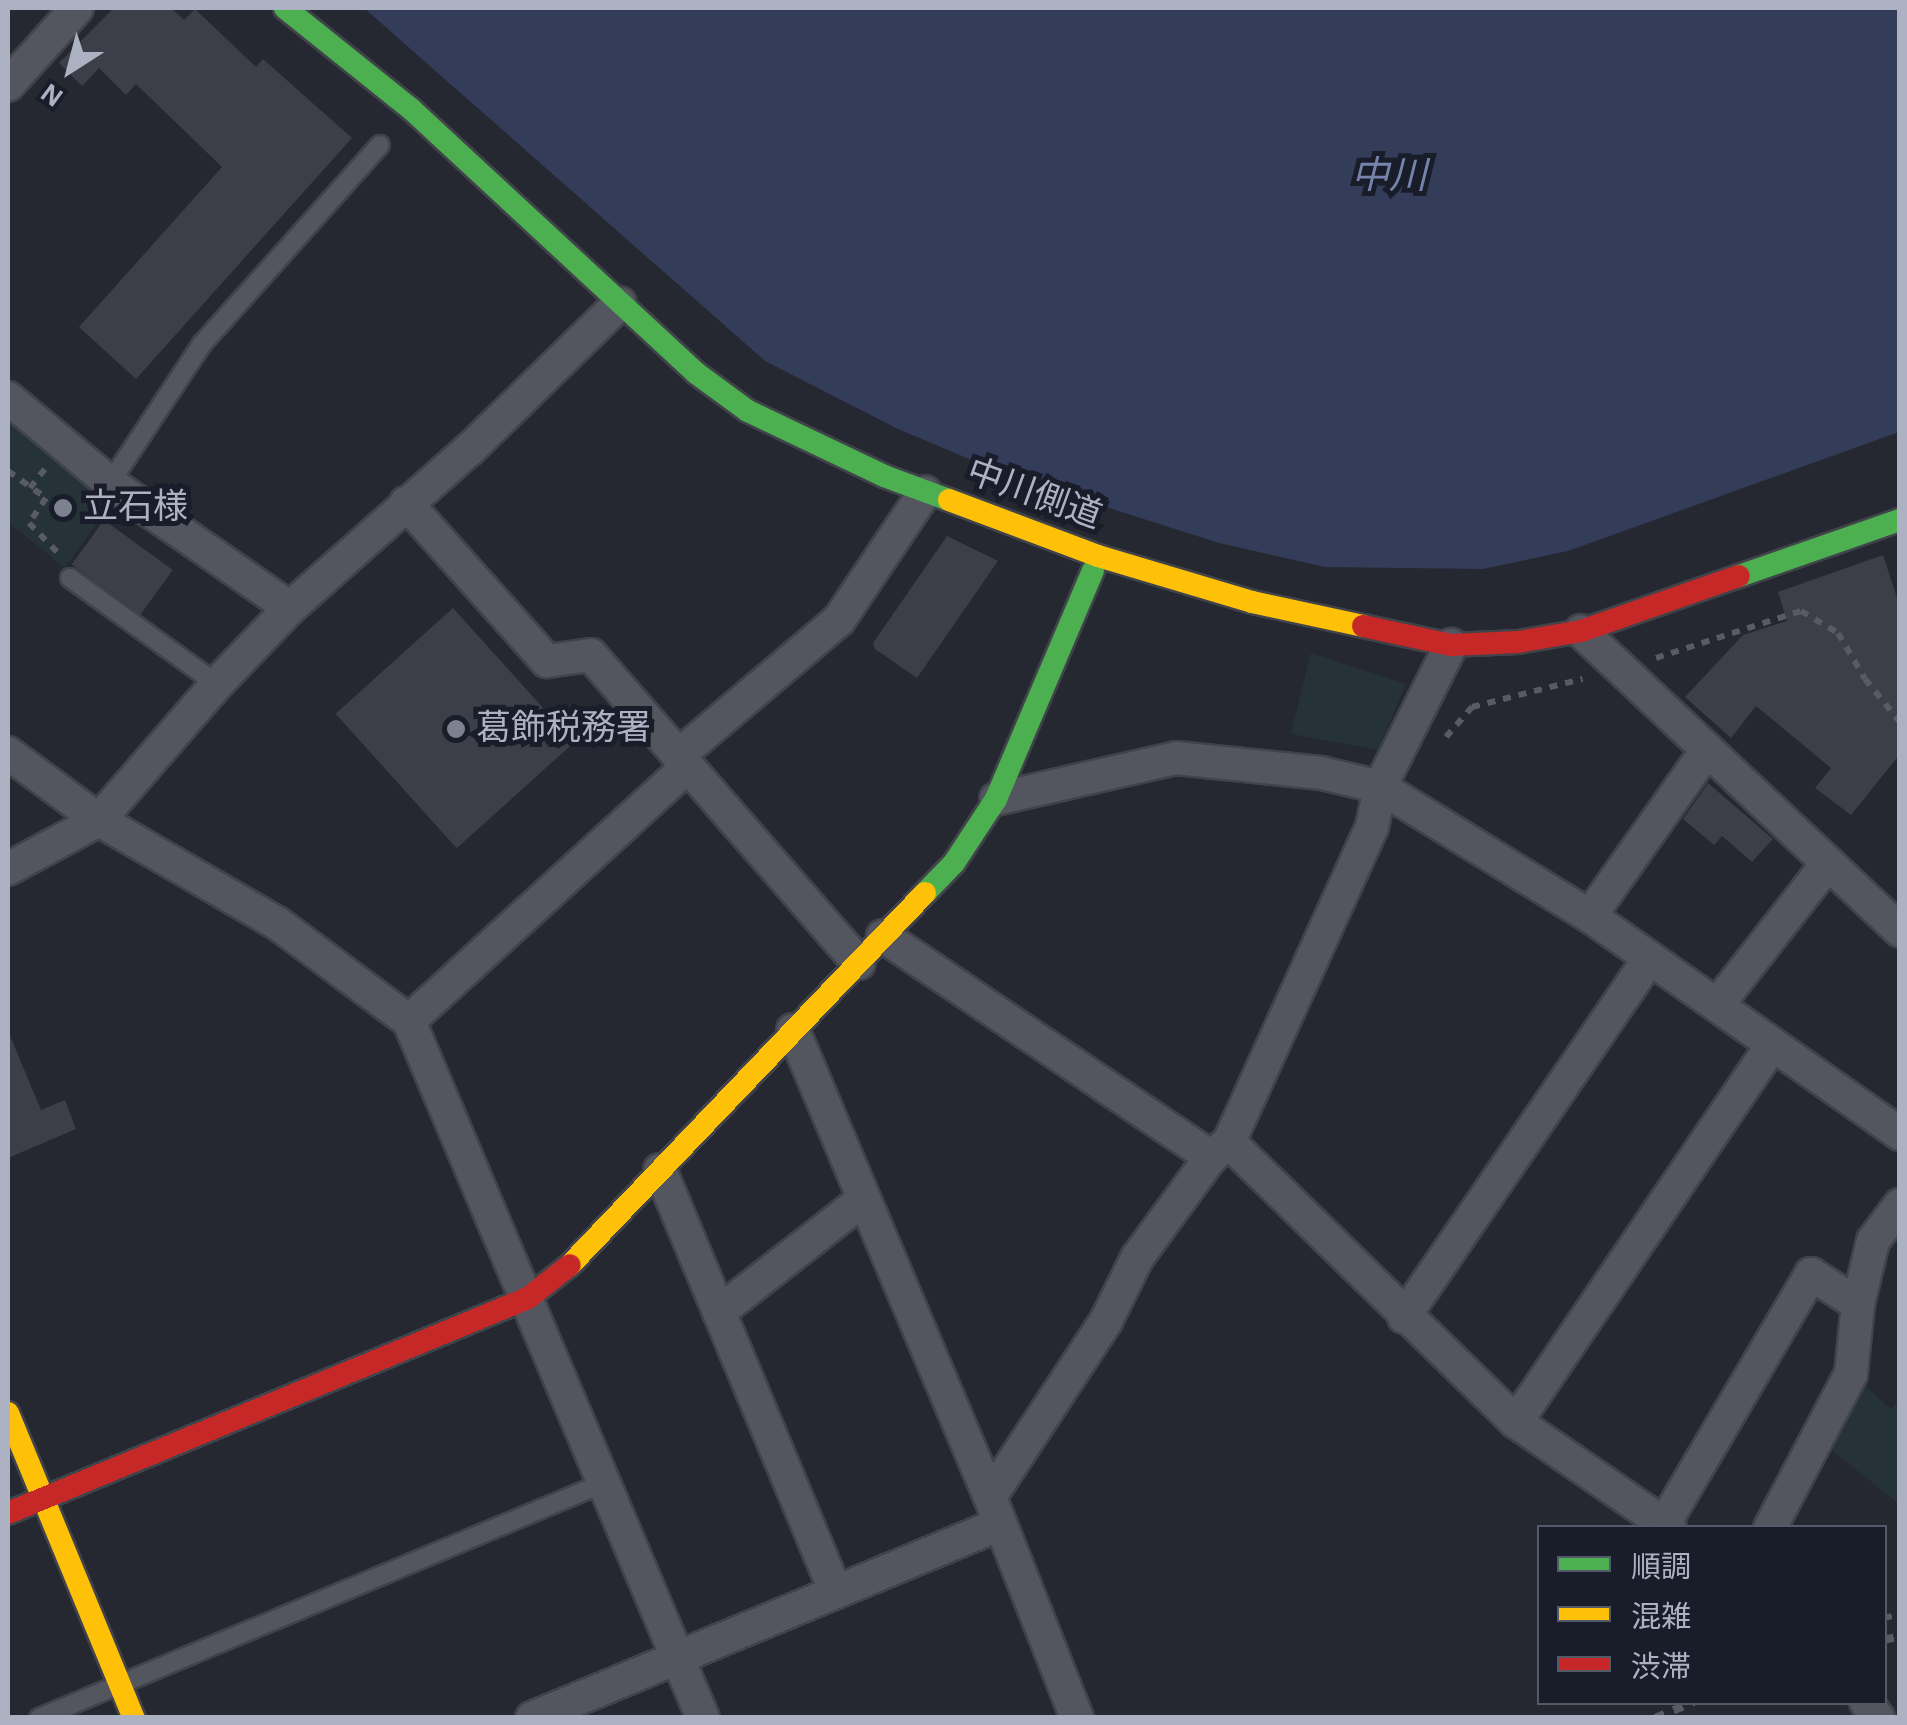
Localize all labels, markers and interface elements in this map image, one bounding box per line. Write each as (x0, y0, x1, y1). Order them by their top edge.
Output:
north arrow (20, 20, 120, 120)
text: N (36, 77, 68, 111)
water label: 中川 (1351, 155, 1427, 201)
street label: 中川側道 (961, 451, 1107, 539)
place label: 立石様 (83, 487, 188, 529)
marker: 立石様 (52, 497, 74, 519)
place label: 葛飾税務署 (476, 708, 651, 750)
marker: 葛飾税務署 (445, 718, 467, 740)
legend (1537, 1525, 1887, 1705)
text: 順調 (1631, 1553, 1691, 1583)
text: 混雑 (1631, 1603, 1691, 1633)
text: 渋滞 (1631, 1653, 1691, 1683)

